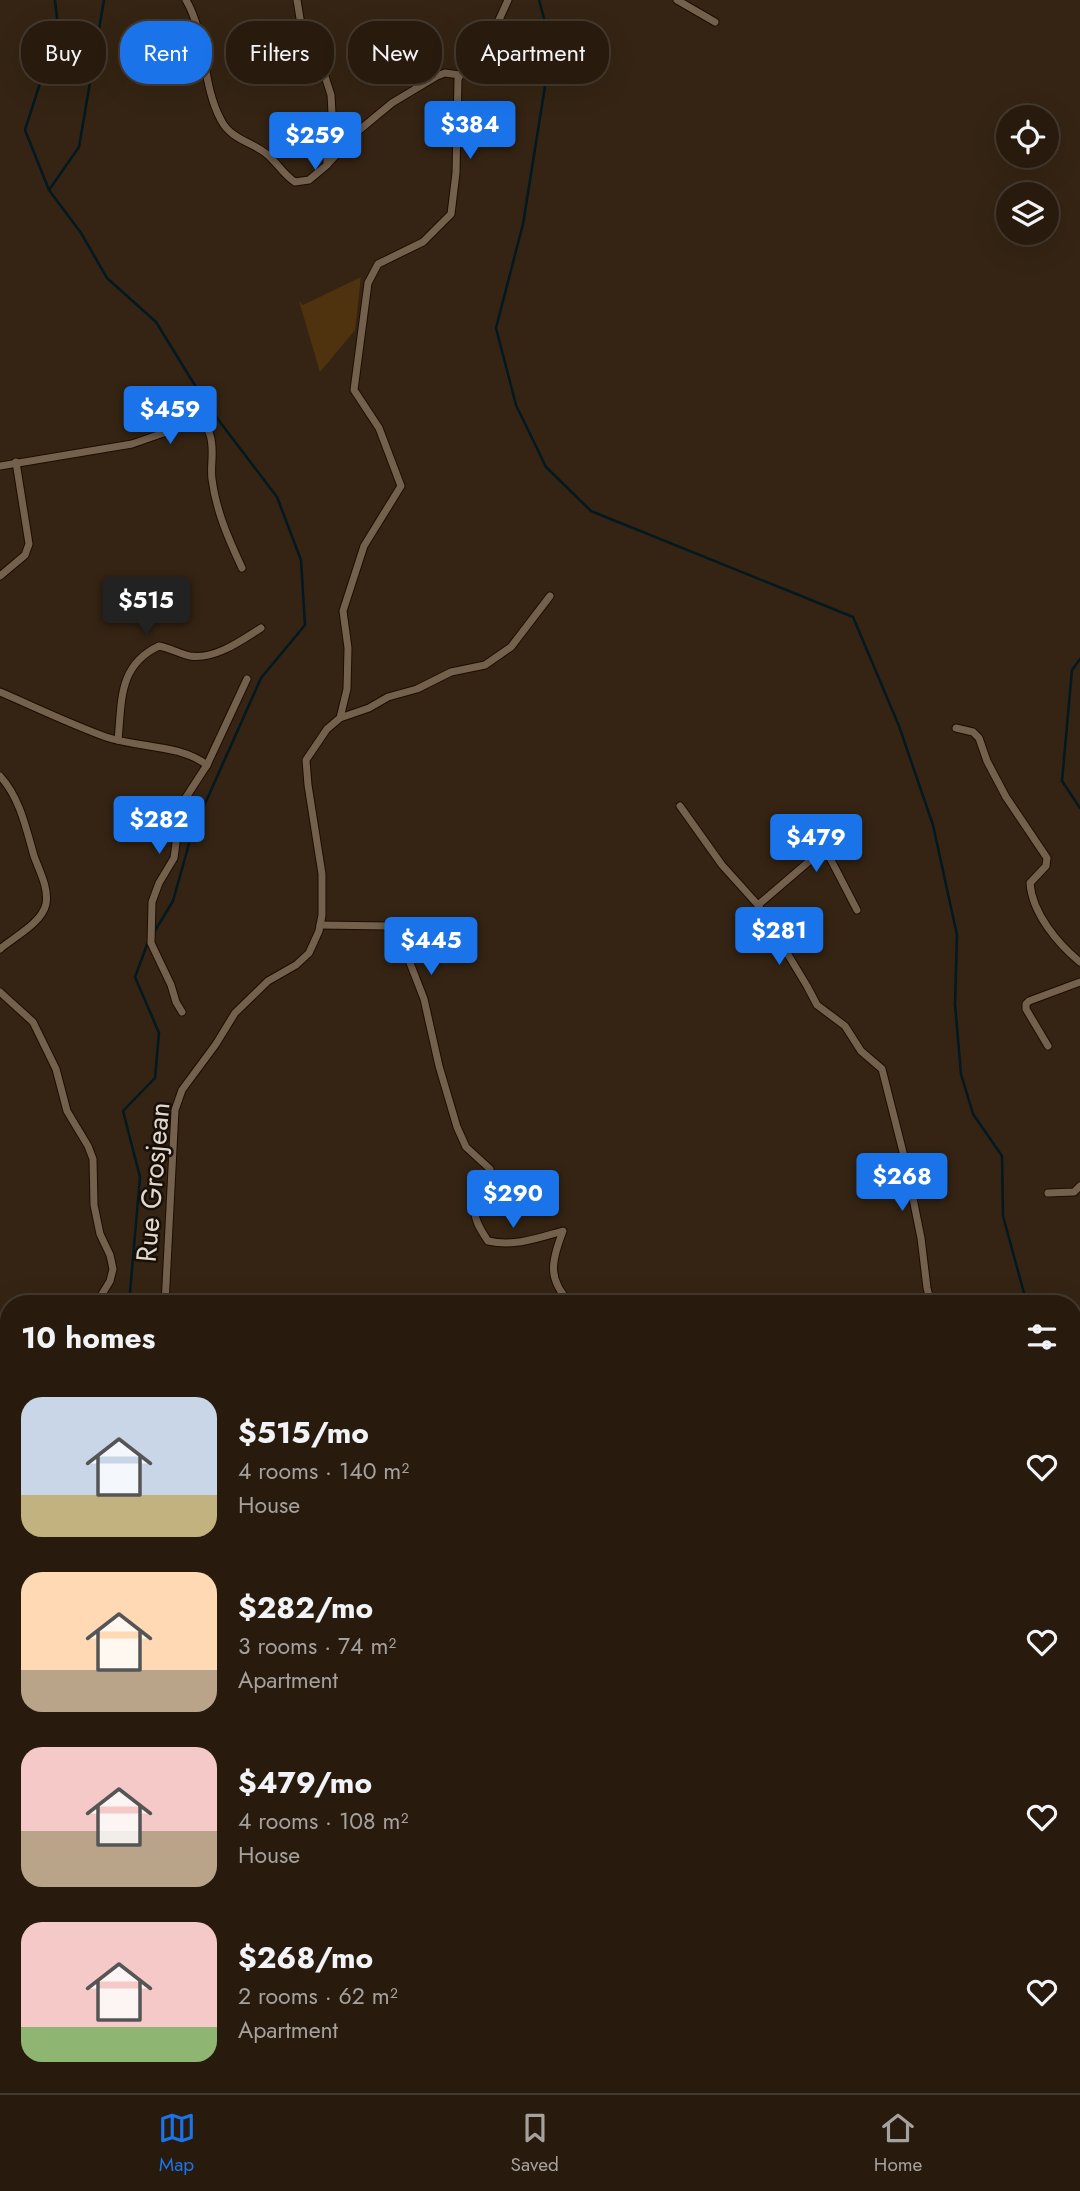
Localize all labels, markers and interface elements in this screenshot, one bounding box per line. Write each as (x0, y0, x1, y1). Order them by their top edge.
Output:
chip: Buy (21, 21, 106, 84)
chip: Rent (120, 21, 212, 84)
chip: Filters (226, 21, 334, 84)
chip: New (348, 21, 442, 84)
chip: Apartment (456, 21, 609, 84)
pin: $384 (429, 102, 511, 161)
map controls (996, 105, 1059, 245)
button: locate (996, 105, 1059, 168)
text: $384 (440, 107, 500, 141)
pin: $259 (274, 113, 356, 172)
text: $259 (285, 118, 345, 152)
button: layers (996, 182, 1059, 245)
pin: $459 (129, 386, 211, 446)
text: $459 (140, 392, 200, 426)
pin: $515 (105, 578, 187, 637)
text: $515 (118, 583, 174, 617)
pin: $282 (118, 796, 200, 856)
text: $282 (130, 802, 188, 836)
pin: $479 (775, 814, 857, 874)
text: $479 (786, 820, 846, 854)
pin: $281 (738, 908, 820, 967)
text: $281 (751, 913, 807, 947)
pin: $445 (390, 918, 472, 977)
text: $445 (400, 923, 462, 957)
street label: Rue Grosjean (126, 1100, 180, 1264)
pin: $268 (861, 1154, 943, 1213)
text: $268 (872, 1159, 932, 1193)
pin: $290 (472, 1170, 554, 1230)
text: $290 (483, 1176, 543, 1210)
text: 10 homes (21, 1316, 155, 1359)
icon: filters (1023, 1318, 1061, 1356)
text: $515/mo (238, 1411, 369, 1454)
icon: home (77, 1425, 161, 1509)
icon: heart (1023, 1448, 1061, 1486)
text: 4 rooms · 140 m² (238, 1454, 409, 1488)
text: House (238, 1488, 300, 1522)
text: $282/mo (238, 1586, 373, 1629)
icon: home (77, 1600, 161, 1684)
icon: heart (1023, 1623, 1061, 1661)
text: 3 rooms · 74 m² (238, 1629, 396, 1663)
text: Apartment (238, 1663, 338, 1697)
text: $479/mo (238, 1761, 372, 1804)
icon: home (77, 1775, 161, 1859)
icon: heart (1023, 1798, 1061, 1836)
text: 4 rooms · 108 m² (238, 1804, 408, 1838)
text: House (238, 1838, 300, 1872)
text: $268/mo (238, 1936, 373, 1979)
icon: home (77, 1950, 161, 2034)
icon: heart (1023, 1973, 1061, 2011)
text: 2 rooms · 62 m² (238, 1979, 398, 2013)
text: Apartment (238, 2013, 338, 2047)
tab: Map (158, 2109, 196, 2178)
tab: Saved (511, 2109, 559, 2178)
tab: Home (874, 2109, 922, 2178)

